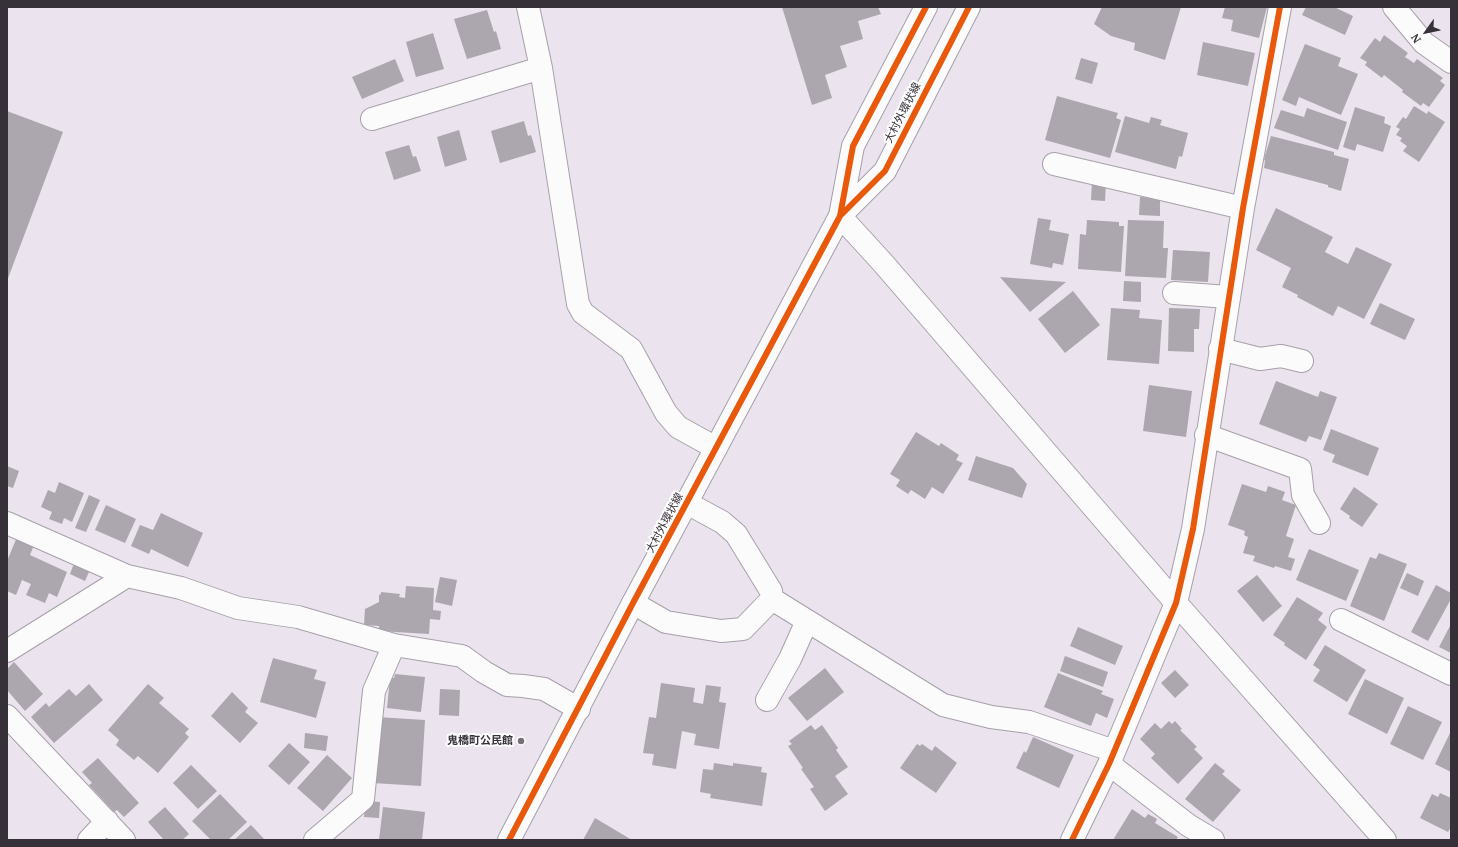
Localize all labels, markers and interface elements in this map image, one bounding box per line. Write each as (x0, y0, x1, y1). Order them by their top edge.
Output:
north arrow (1406, 12, 1446, 52)
text: N (1408, 31, 1424, 46)
street label: 大村外環状線 (882, 81, 924, 145)
street label: 大村外環状線 (644, 491, 686, 555)
place label: 鬼橋町公民館 (447, 734, 513, 748)
marker: 鬼橋町公民館 (516, 736, 526, 746)

